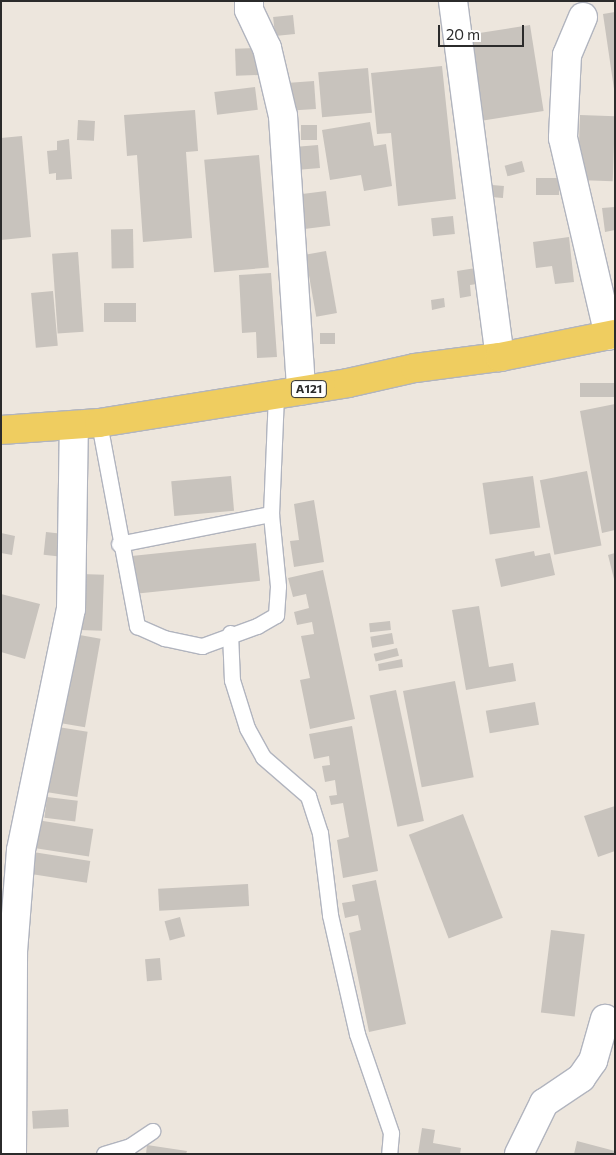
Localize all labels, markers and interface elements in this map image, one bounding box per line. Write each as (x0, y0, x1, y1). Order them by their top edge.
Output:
scale bar (441, 15, 527, 47)
text: 20 m (446, 25, 480, 43)
road number: A121 (290, 379, 328, 398)

